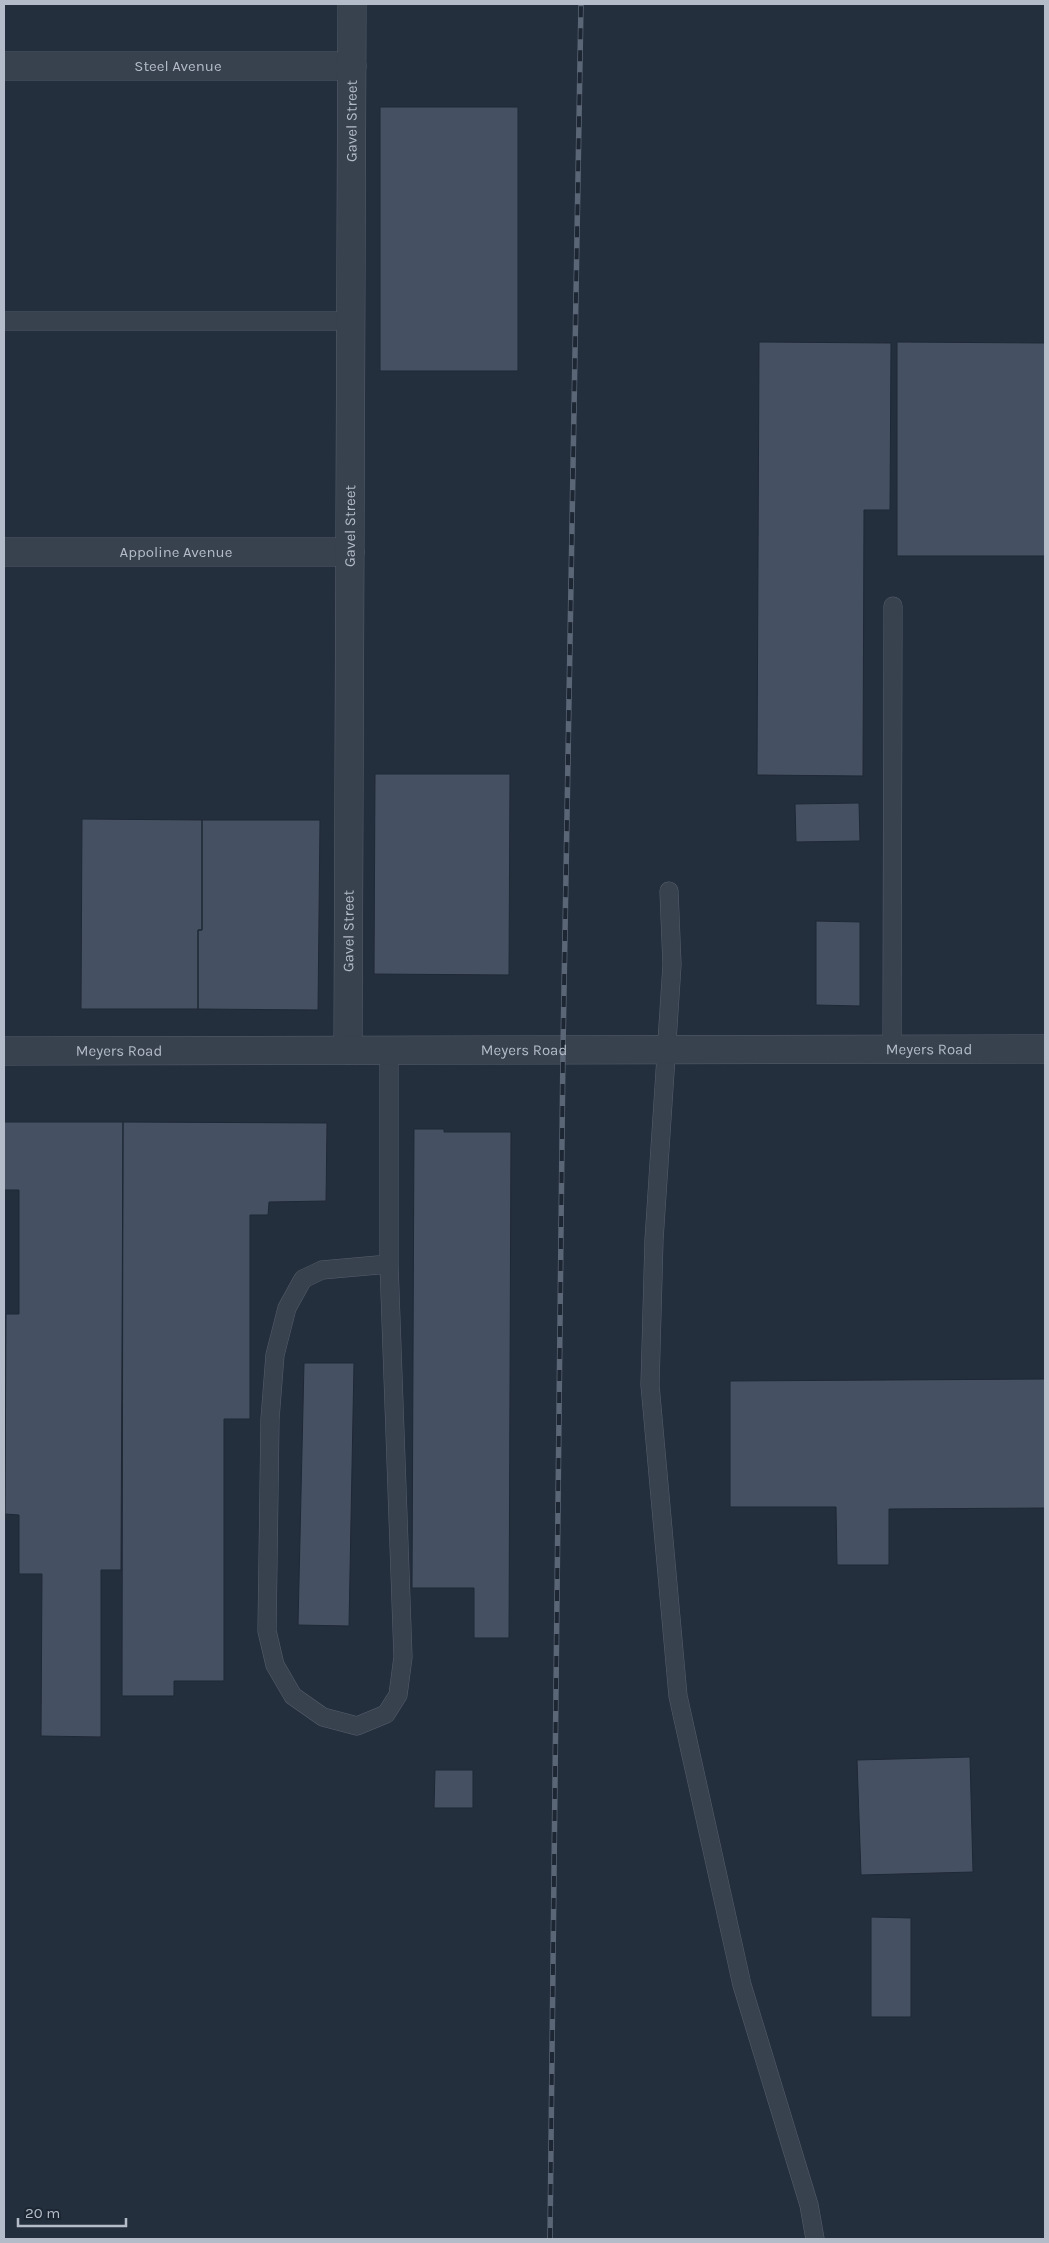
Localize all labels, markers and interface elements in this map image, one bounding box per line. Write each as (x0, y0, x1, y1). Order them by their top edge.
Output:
street label: Steel Avenue (134, 57, 222, 75)
street label: Gavel Street (342, 80, 361, 162)
street label: Gavel Street (341, 485, 359, 567)
street label: Appoline Avenue (120, 543, 232, 561)
street label: Gavel Street (339, 890, 358, 972)
street label: Meyers Road (886, 1040, 972, 1058)
street label: Meyers Road (481, 1041, 567, 1059)
street label: Meyers Road (76, 1042, 162, 1060)
scale bar (18, 2196, 125, 2228)
text: 20 m (25, 2204, 60, 2222)

